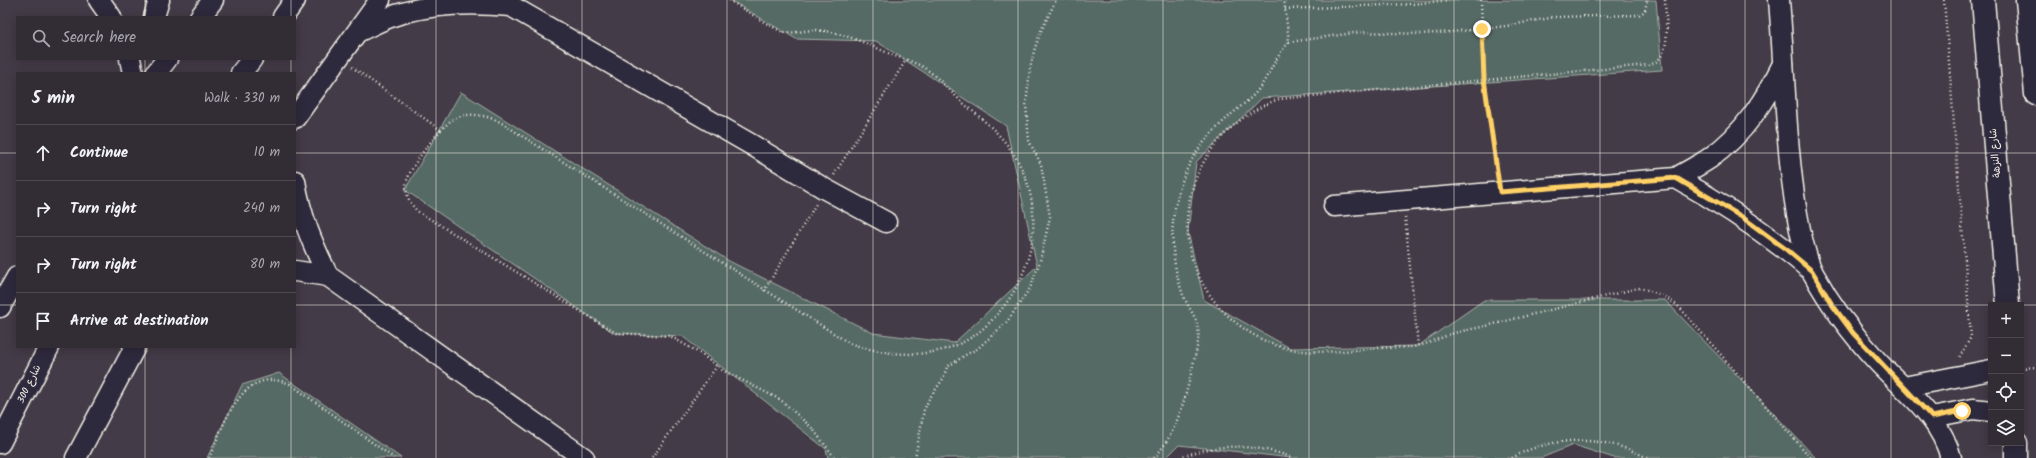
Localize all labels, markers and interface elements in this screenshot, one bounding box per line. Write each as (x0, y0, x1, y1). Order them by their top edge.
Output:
search box (16, 16, 296, 60)
route end (1473, 20, 1491, 38)
text: Search here (62, 26, 136, 50)
icon: search (30, 27, 52, 49)
text: 5 min (32, 85, 75, 112)
text: Walk · 330 m (204, 88, 280, 109)
street label: شارع النزهة (1985, 127, 2005, 179)
text: Continue (70, 141, 128, 165)
icon: ahead (32, 142, 54, 164)
text: 10 m (254, 142, 280, 163)
text: Turn right (70, 197, 137, 221)
icon: right (32, 198, 54, 220)
text: 240 m (243, 198, 280, 219)
text: Turn right (70, 253, 137, 277)
icon: right (32, 254, 54, 276)
text: 80 m (250, 254, 280, 275)
map controls (1988, 302, 2024, 446)
button: + (1988, 302, 2024, 338)
text: Arrive at destination (70, 309, 209, 333)
icon: arrive (32, 310, 54, 332)
button: − (1988, 338, 2024, 374)
street label: شارع 300 (13, 362, 45, 406)
button: locate (1988, 374, 2024, 410)
route start (1953, 402, 1971, 420)
button: layers (1988, 410, 2024, 446)

